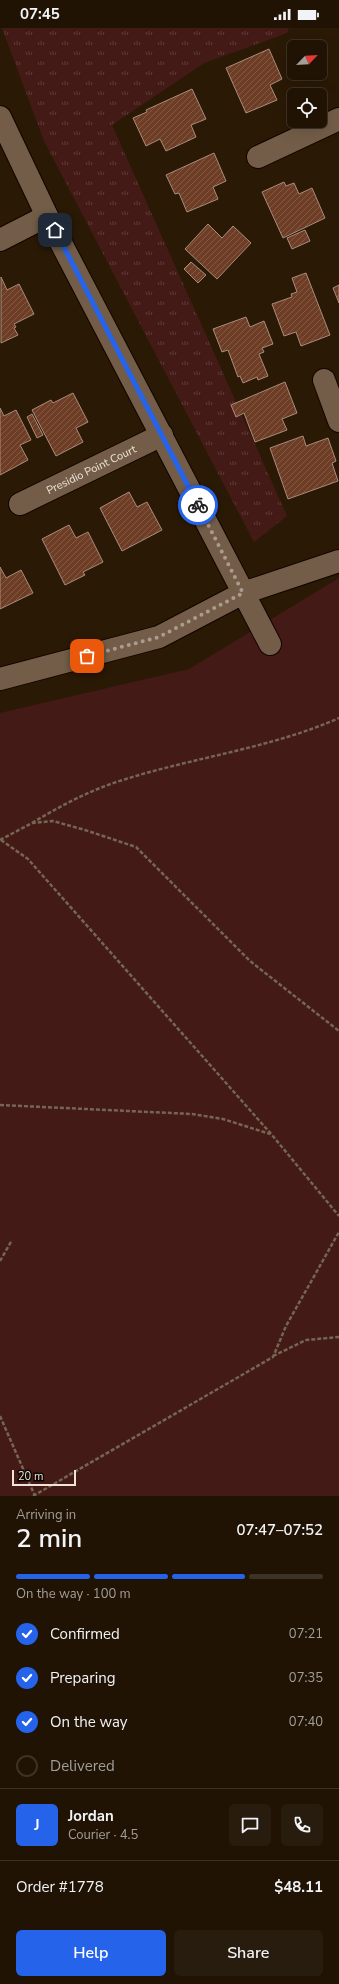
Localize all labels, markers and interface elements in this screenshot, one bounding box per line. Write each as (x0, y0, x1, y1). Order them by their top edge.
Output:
text: 07:45 (20, 4, 60, 24)
north arrow (287, 40, 327, 80)
map controls (287, 40, 327, 128)
button: locate (287, 88, 327, 128)
pin (38, 213, 72, 247)
icon: home (44, 219, 66, 241)
street label: Presidio Point Court (44, 441, 139, 498)
courier (178, 485, 218, 525)
icon: bike (187, 494, 209, 516)
pin (70, 639, 104, 673)
icon: bag (76, 645, 98, 667)
scale bar (12, 1468, 76, 1487)
text: 20 m (18, 1469, 43, 1484)
text: Arriving in (16, 1506, 76, 1524)
text: 07:47–07:52 (236, 1520, 323, 1540)
text: 2 min (16, 1521, 82, 1556)
text: On the way · 100 m (16, 1585, 131, 1603)
icon: check (16, 1623, 38, 1645)
text: Confirmed (50, 1624, 120, 1644)
text: 07:21 (289, 1625, 323, 1643)
icon: check (16, 1667, 38, 1689)
text: Preparing (50, 1668, 115, 1688)
text: 07:35 (289, 1669, 323, 1687)
icon: check (16, 1711, 38, 1733)
text: On the way (50, 1712, 128, 1732)
text: 07:40 (289, 1713, 323, 1731)
text: Delivered (50, 1756, 115, 1776)
button: chat (229, 1804, 271, 1846)
button: phone (281, 1804, 323, 1846)
text: Jordan (68, 1806, 114, 1826)
text: J (34, 1815, 40, 1835)
text: Courier · 4.5 (68, 1826, 138, 1844)
text: Order #1778 (16, 1877, 104, 1897)
text: $48.11 (274, 1877, 323, 1897)
button: Help (16, 1930, 166, 1976)
button: Share (174, 1930, 323, 1976)

